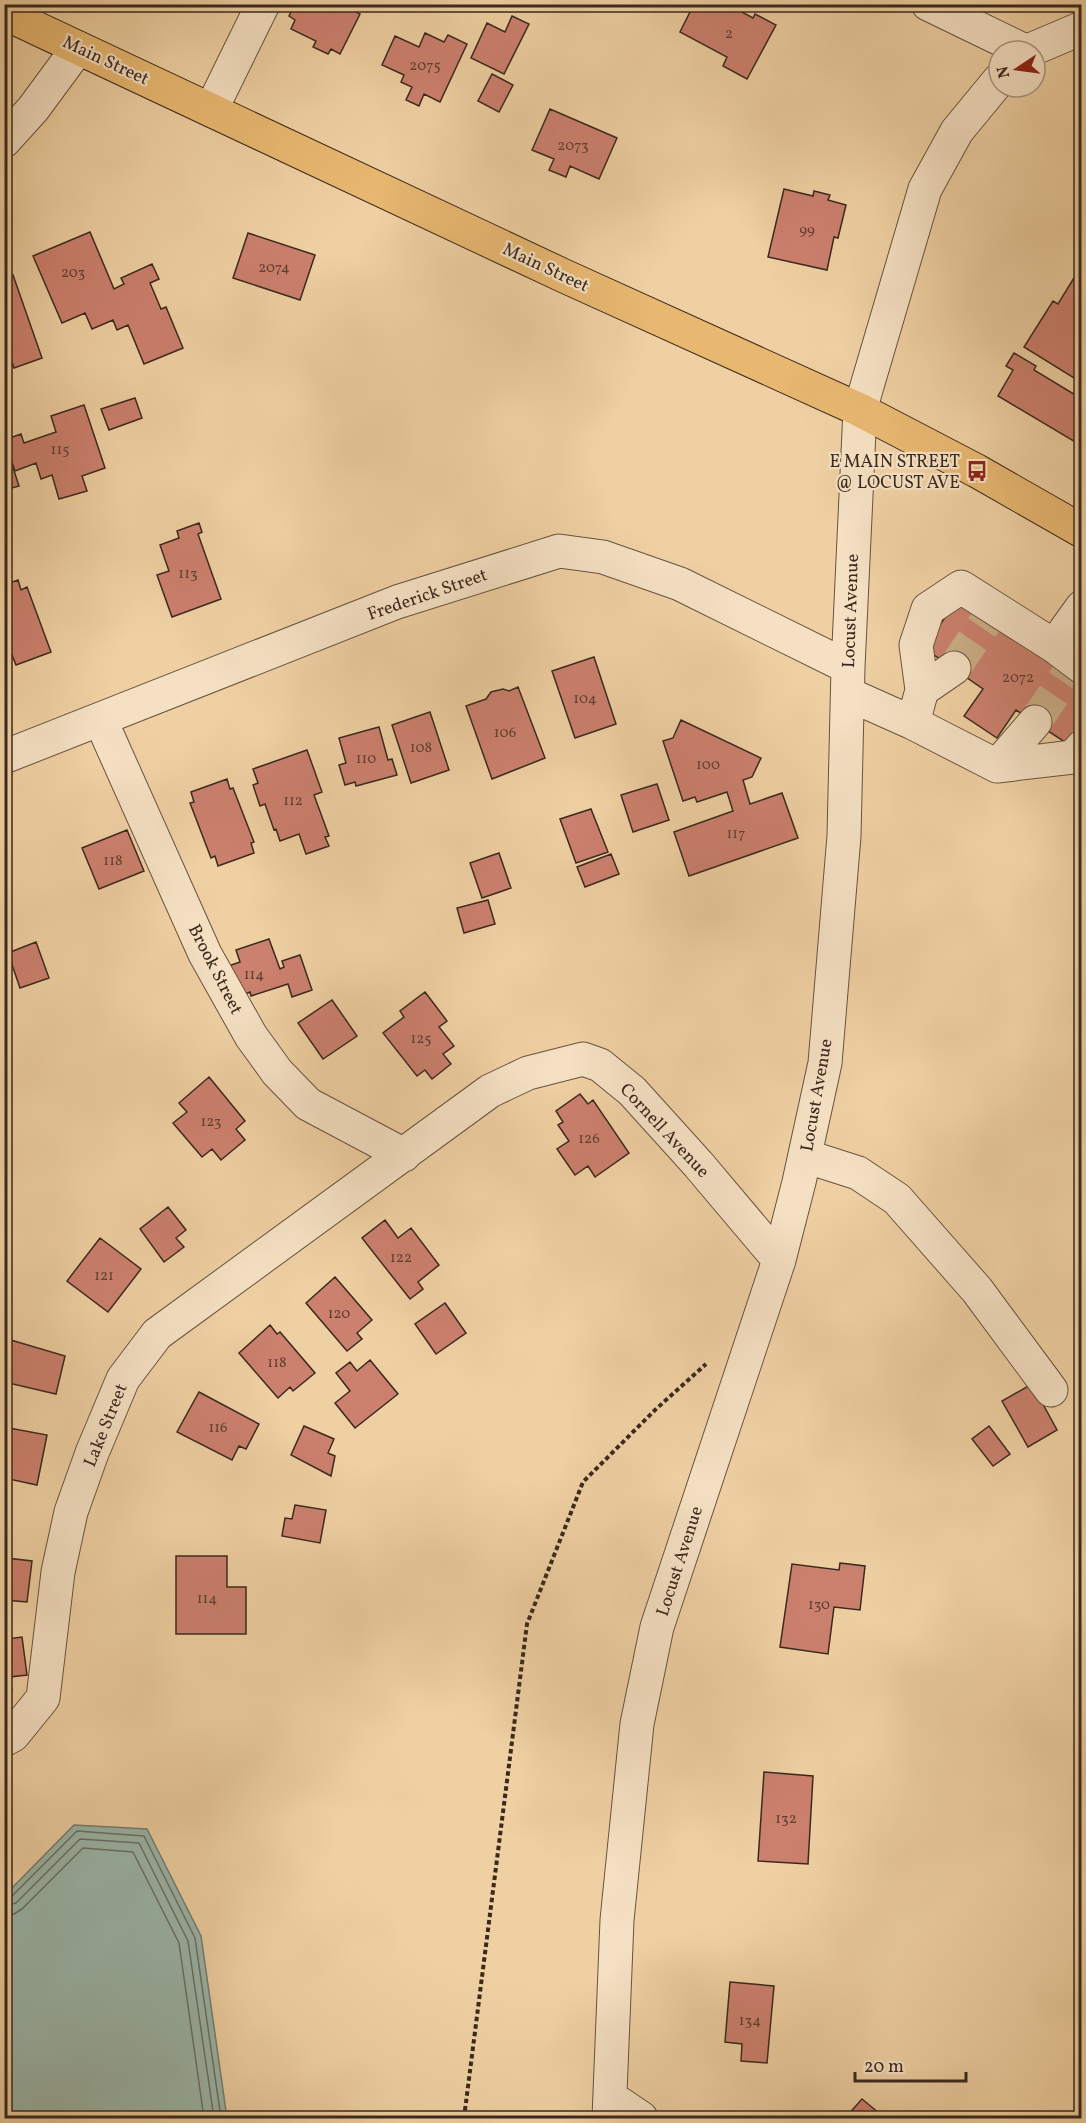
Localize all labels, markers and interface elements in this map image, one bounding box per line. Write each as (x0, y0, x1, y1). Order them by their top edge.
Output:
house number: 2 (725, 24, 733, 45)
street label: Main Street (58, 30, 153, 92)
north arrow (987, 39, 1047, 99)
house number: 2075 (409, 56, 441, 77)
text: N (992, 63, 1016, 80)
house number: 2073 (557, 136, 589, 157)
house number: 99 (799, 220, 815, 241)
street label: Main Street (498, 237, 593, 299)
house number: 2074 (258, 258, 290, 279)
house number: 203 (61, 263, 85, 284)
house number: 115 (51, 440, 69, 461)
place label: E MAIN STREET @ LOCUST AVE (829, 450, 960, 496)
bus stop icon: E MAIN STREET @ LOCUST AVE (965, 459, 989, 483)
street label: Locust Avenue (837, 553, 866, 669)
street label: Frederick Street (364, 563, 491, 628)
house number: 113 (178, 564, 198, 585)
house number: 2072 (1002, 668, 1034, 689)
house number: 104 (573, 689, 597, 710)
house number: 106 (494, 723, 516, 744)
house number: 108 (410, 738, 432, 759)
house number: 110 (356, 749, 376, 770)
house number: 100 (696, 755, 720, 776)
house number: 112 (283, 791, 303, 812)
house number: 117 (727, 824, 745, 845)
house number: 118 (103, 851, 123, 872)
street label: Brook Street (181, 920, 248, 1019)
house number: 114 (244, 965, 264, 986)
house number: 125 (410, 1029, 432, 1050)
street label: Locust Avenue (795, 1037, 840, 1154)
street label: Cornell Avenue (613, 1078, 714, 1184)
house number: 123 (200, 1112, 222, 1133)
house number: 126 (578, 1129, 600, 1150)
house number: 122 (390, 1248, 412, 1269)
house number: 121 (94, 1266, 114, 1287)
house number: 120 (328, 1304, 350, 1325)
house number: 118 (267, 1353, 287, 1374)
street label: Lake Street (78, 1380, 134, 1471)
house number: 116 (208, 1418, 228, 1439)
street label: Locust Avenue (651, 1503, 710, 1620)
house number: 114 (197, 1589, 217, 1610)
house number: 130 (808, 1595, 830, 1616)
house number: 132 (775, 1809, 797, 1830)
house number: 134 (739, 2011, 761, 2032)
scale bar (855, 2045, 966, 2083)
text: 20 m (864, 2055, 904, 2080)

